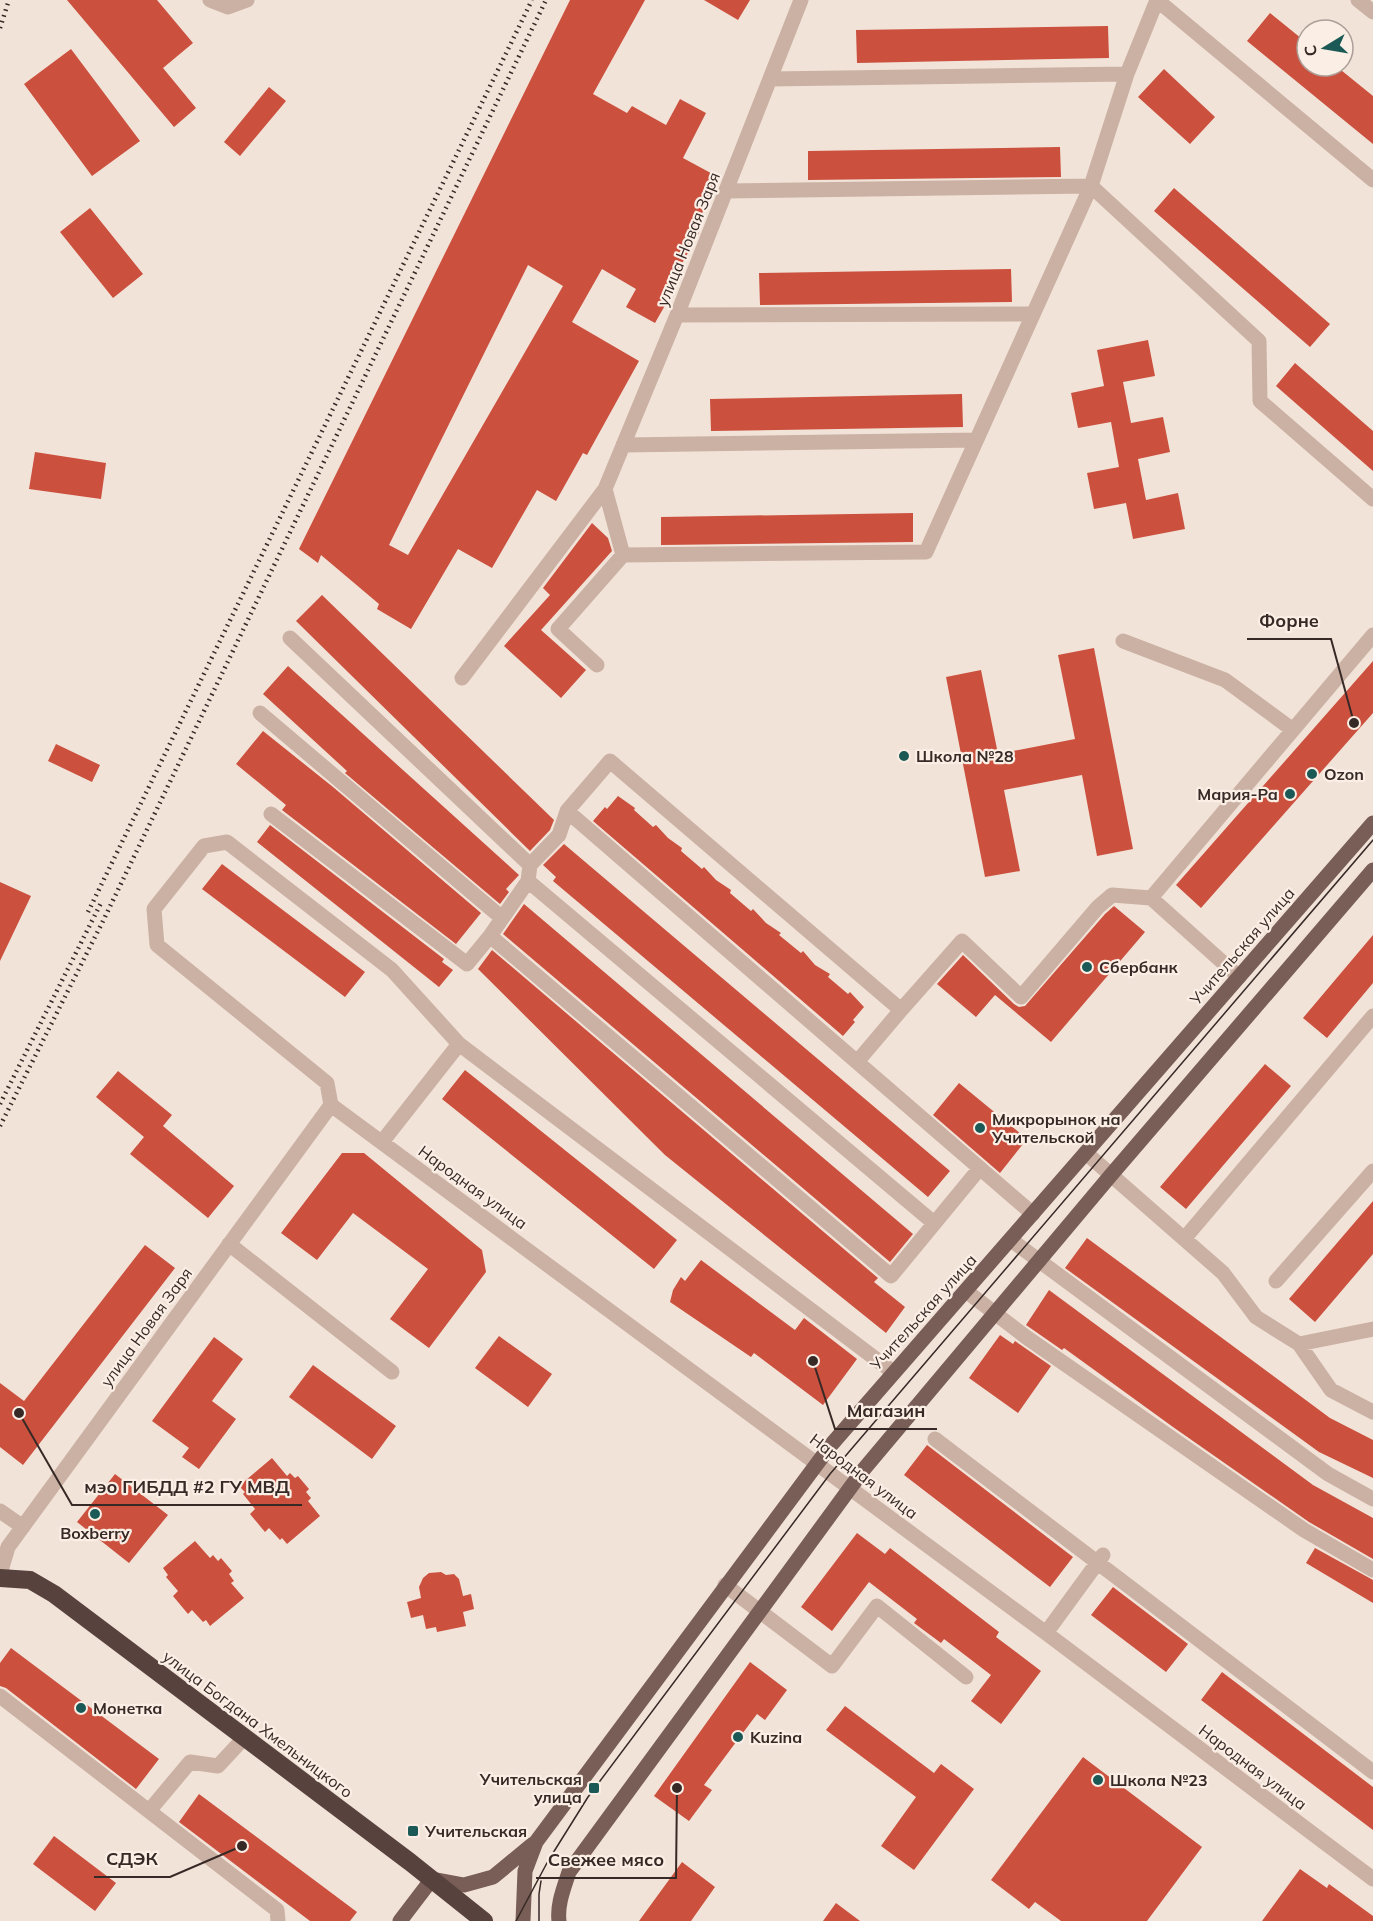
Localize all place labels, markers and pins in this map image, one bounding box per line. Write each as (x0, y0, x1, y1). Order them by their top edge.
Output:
callout: Форне (1247, 603, 1331, 639)
place label: Школа №28 (916, 746, 1014, 766)
marker: Школа №28 (897, 749, 911, 763)
place label: Ozon (1324, 764, 1364, 784)
marker: Ozon (1305, 767, 1319, 781)
place label: Мария-Ра (1197, 784, 1278, 804)
marker: Мария-Ра (1283, 787, 1297, 801)
place label: Сбербанк (1099, 957, 1179, 977)
marker: Сбербанк (1080, 960, 1094, 974)
place label: Микрорынок на Учительской (991, 1109, 1121, 1147)
marker: Микрорынок на Учительской (973, 1121, 987, 1135)
callout: Магазин (835, 1393, 937, 1429)
callout: мэо ГИБДД #2 ГУ МВД (72, 1469, 302, 1505)
marker: Boxberry (88, 1507, 102, 1521)
place label: Boxberry (60, 1523, 130, 1543)
place label: Монетка (93, 1698, 163, 1718)
marker: Монетка (74, 1701, 88, 1715)
place label: Kuzina (750, 1727, 802, 1747)
marker: Kuzina (731, 1730, 745, 1744)
place label: Учительская улица (479, 1769, 582, 1807)
place label: Школа №23 (1110, 1770, 1208, 1790)
marker: Школа №23 (1091, 1773, 1105, 1787)
marker: Учительская улица (587, 1781, 601, 1795)
place label: Учительская (424, 1821, 527, 1841)
marker: Учительская (406, 1824, 420, 1838)
callout: СДЭК (94, 1841, 170, 1877)
callout: Свежее мясо (536, 1842, 676, 1878)

